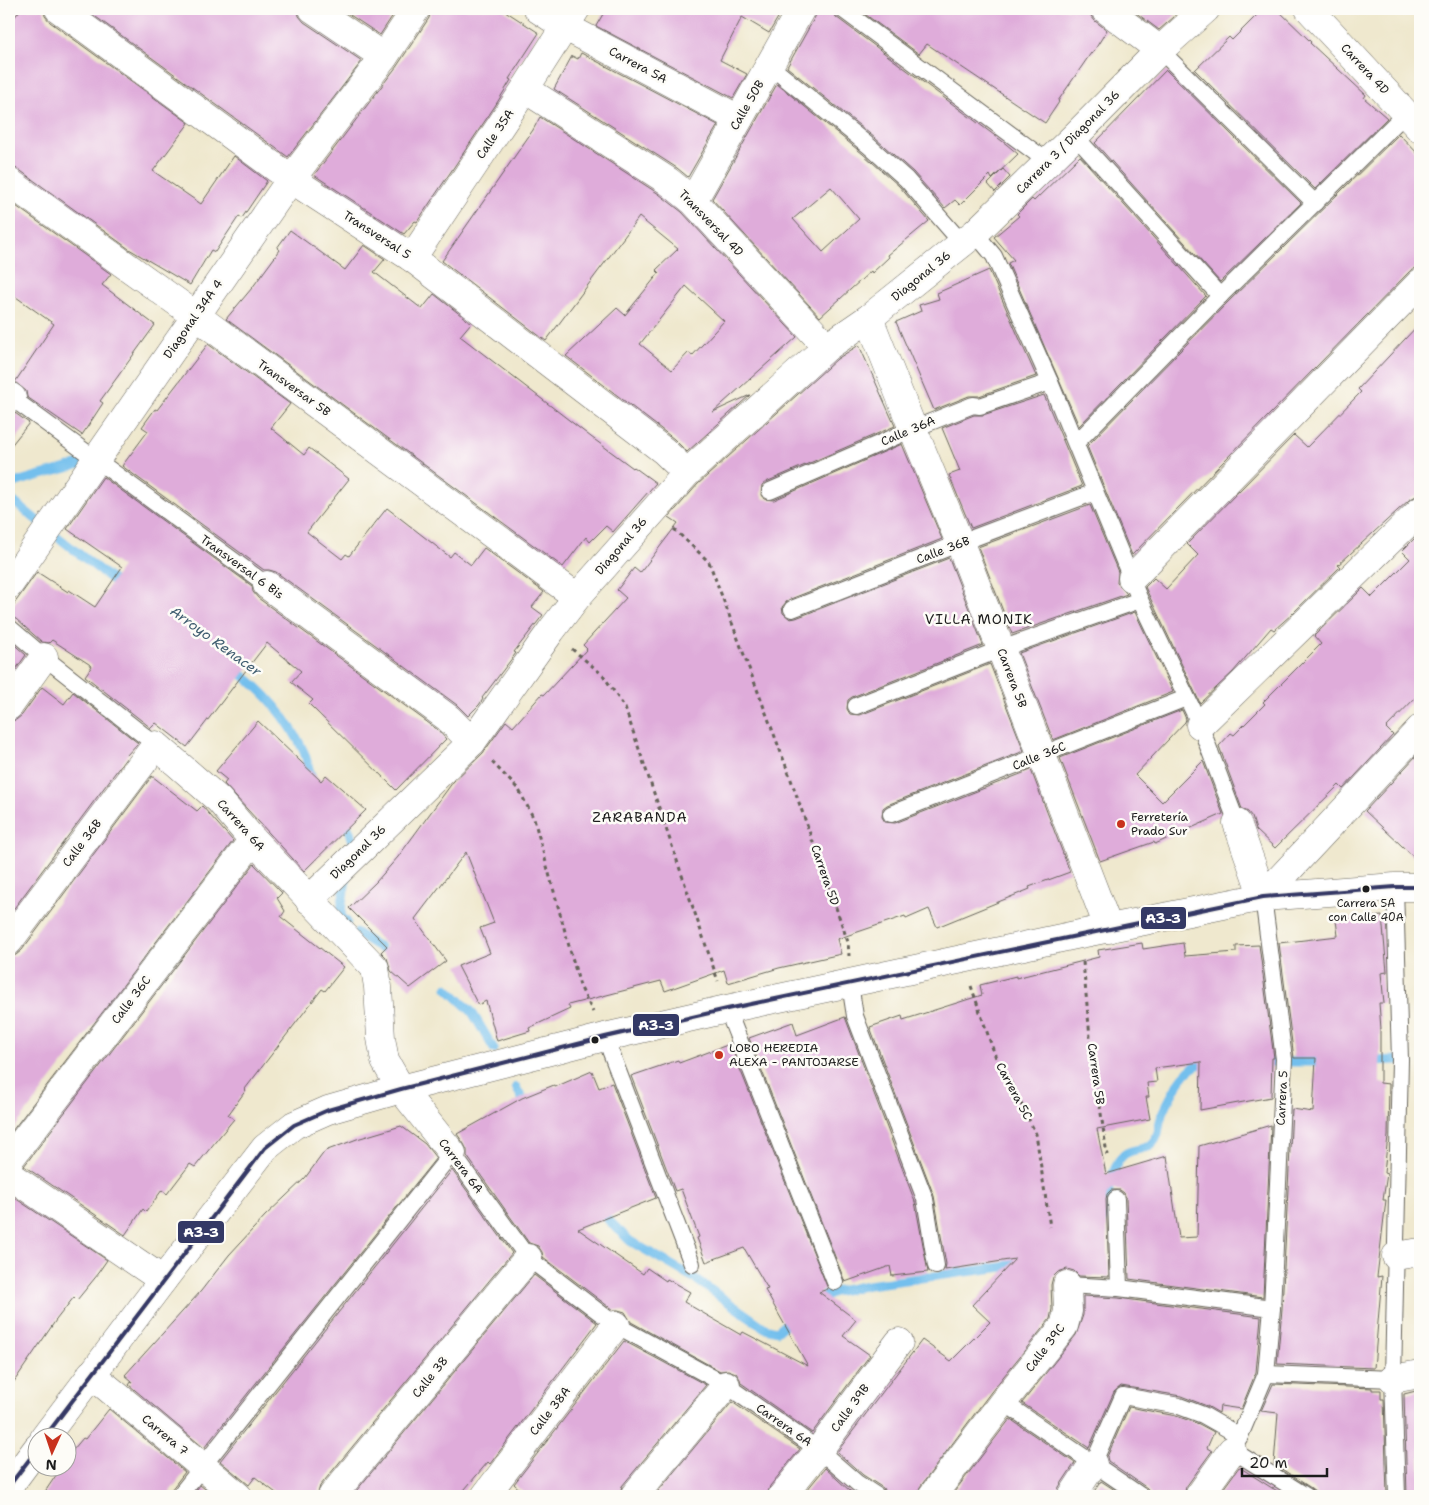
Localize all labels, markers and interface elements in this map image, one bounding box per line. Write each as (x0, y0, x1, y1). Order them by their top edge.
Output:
street label: Carrera 4D (1337, 40, 1393, 98)
street label: Carrera 5A (606, 43, 670, 87)
street label: Calle 50B (726, 77, 768, 133)
street label: Carrera 3 / Diagonal 36 (1013, 87, 1123, 197)
street label: Calle 35A (473, 106, 518, 162)
street label: Transversal 4D (675, 186, 747, 260)
street label: Transversal 5 (340, 207, 414, 263)
street label: Diagonal 36 (888, 247, 954, 305)
street label: Diagonal 34A 4 (160, 276, 226, 362)
street label: Transversar 5B (254, 356, 334, 420)
street label: Calle 36A (878, 412, 938, 450)
street label: Diagonal 36 (591, 514, 651, 578)
street label: Transversal 6 Bis (197, 531, 287, 603)
street label: Calle 36B (914, 532, 972, 568)
water label: Arroyo Renacer (167, 602, 265, 680)
district label: VILLA MONIK (925, 610, 1033, 628)
street label: Carrera 5B (993, 646, 1031, 710)
street label: Calle 36C (1010, 738, 1068, 774)
street label: Carrera 6A (213, 796, 269, 855)
district label: ZARABANDA (592, 808, 688, 826)
place label: Ferretería Prado Sur (1131, 809, 1189, 839)
street label: Calle 36B (59, 816, 105, 870)
marker: Ferretería Prado Sur (1115, 818, 1127, 830)
street label: Diagonal 36 (327, 821, 389, 883)
street label: Carrera 5D (807, 843, 843, 907)
marker: Carrera 5A con Calle 40A (1361, 884, 1371, 894)
place label: Carrera 5A con Calle 40A (1328, 896, 1404, 925)
line badge: A3-3 (1140, 906, 1187, 930)
text: A3-3 (1145, 909, 1181, 927)
street label: Calle 36C (108, 973, 154, 1027)
line badge: A3-3 (632, 1013, 680, 1037)
text: A3-3 (638, 1016, 674, 1034)
unlabelled marker (590, 1035, 600, 1045)
place label: LOBO HEREDIA ALEXA - PANTOJARSE (729, 1040, 859, 1070)
street label: Carrera 5B (1084, 1042, 1108, 1106)
marker: LOBO HEREDIA ALEXA - PANTOJARSE (713, 1049, 725, 1061)
street label: Carrera 5C (992, 1060, 1036, 1122)
street label: Carrera 5 (1273, 1070, 1291, 1126)
street label: Carrera 6A (435, 1135, 487, 1197)
line badge: A3-3 (177, 1220, 225, 1244)
text: A3-3 (183, 1223, 219, 1241)
street label: Calle 39C (1022, 1321, 1068, 1375)
street label: Calle 38 (408, 1353, 452, 1401)
street label: Calle 39B (827, 1381, 873, 1435)
street label: Calle 38A (526, 1383, 574, 1439)
street label: Carrera 6A (753, 1400, 815, 1450)
street label: Carrera 7 (138, 1411, 192, 1459)
north arrow (28, 1428, 78, 1478)
scale bar (1242, 1445, 1326, 1477)
text: 20 m (1249, 1453, 1288, 1473)
text: N (45, 1456, 57, 1474)

